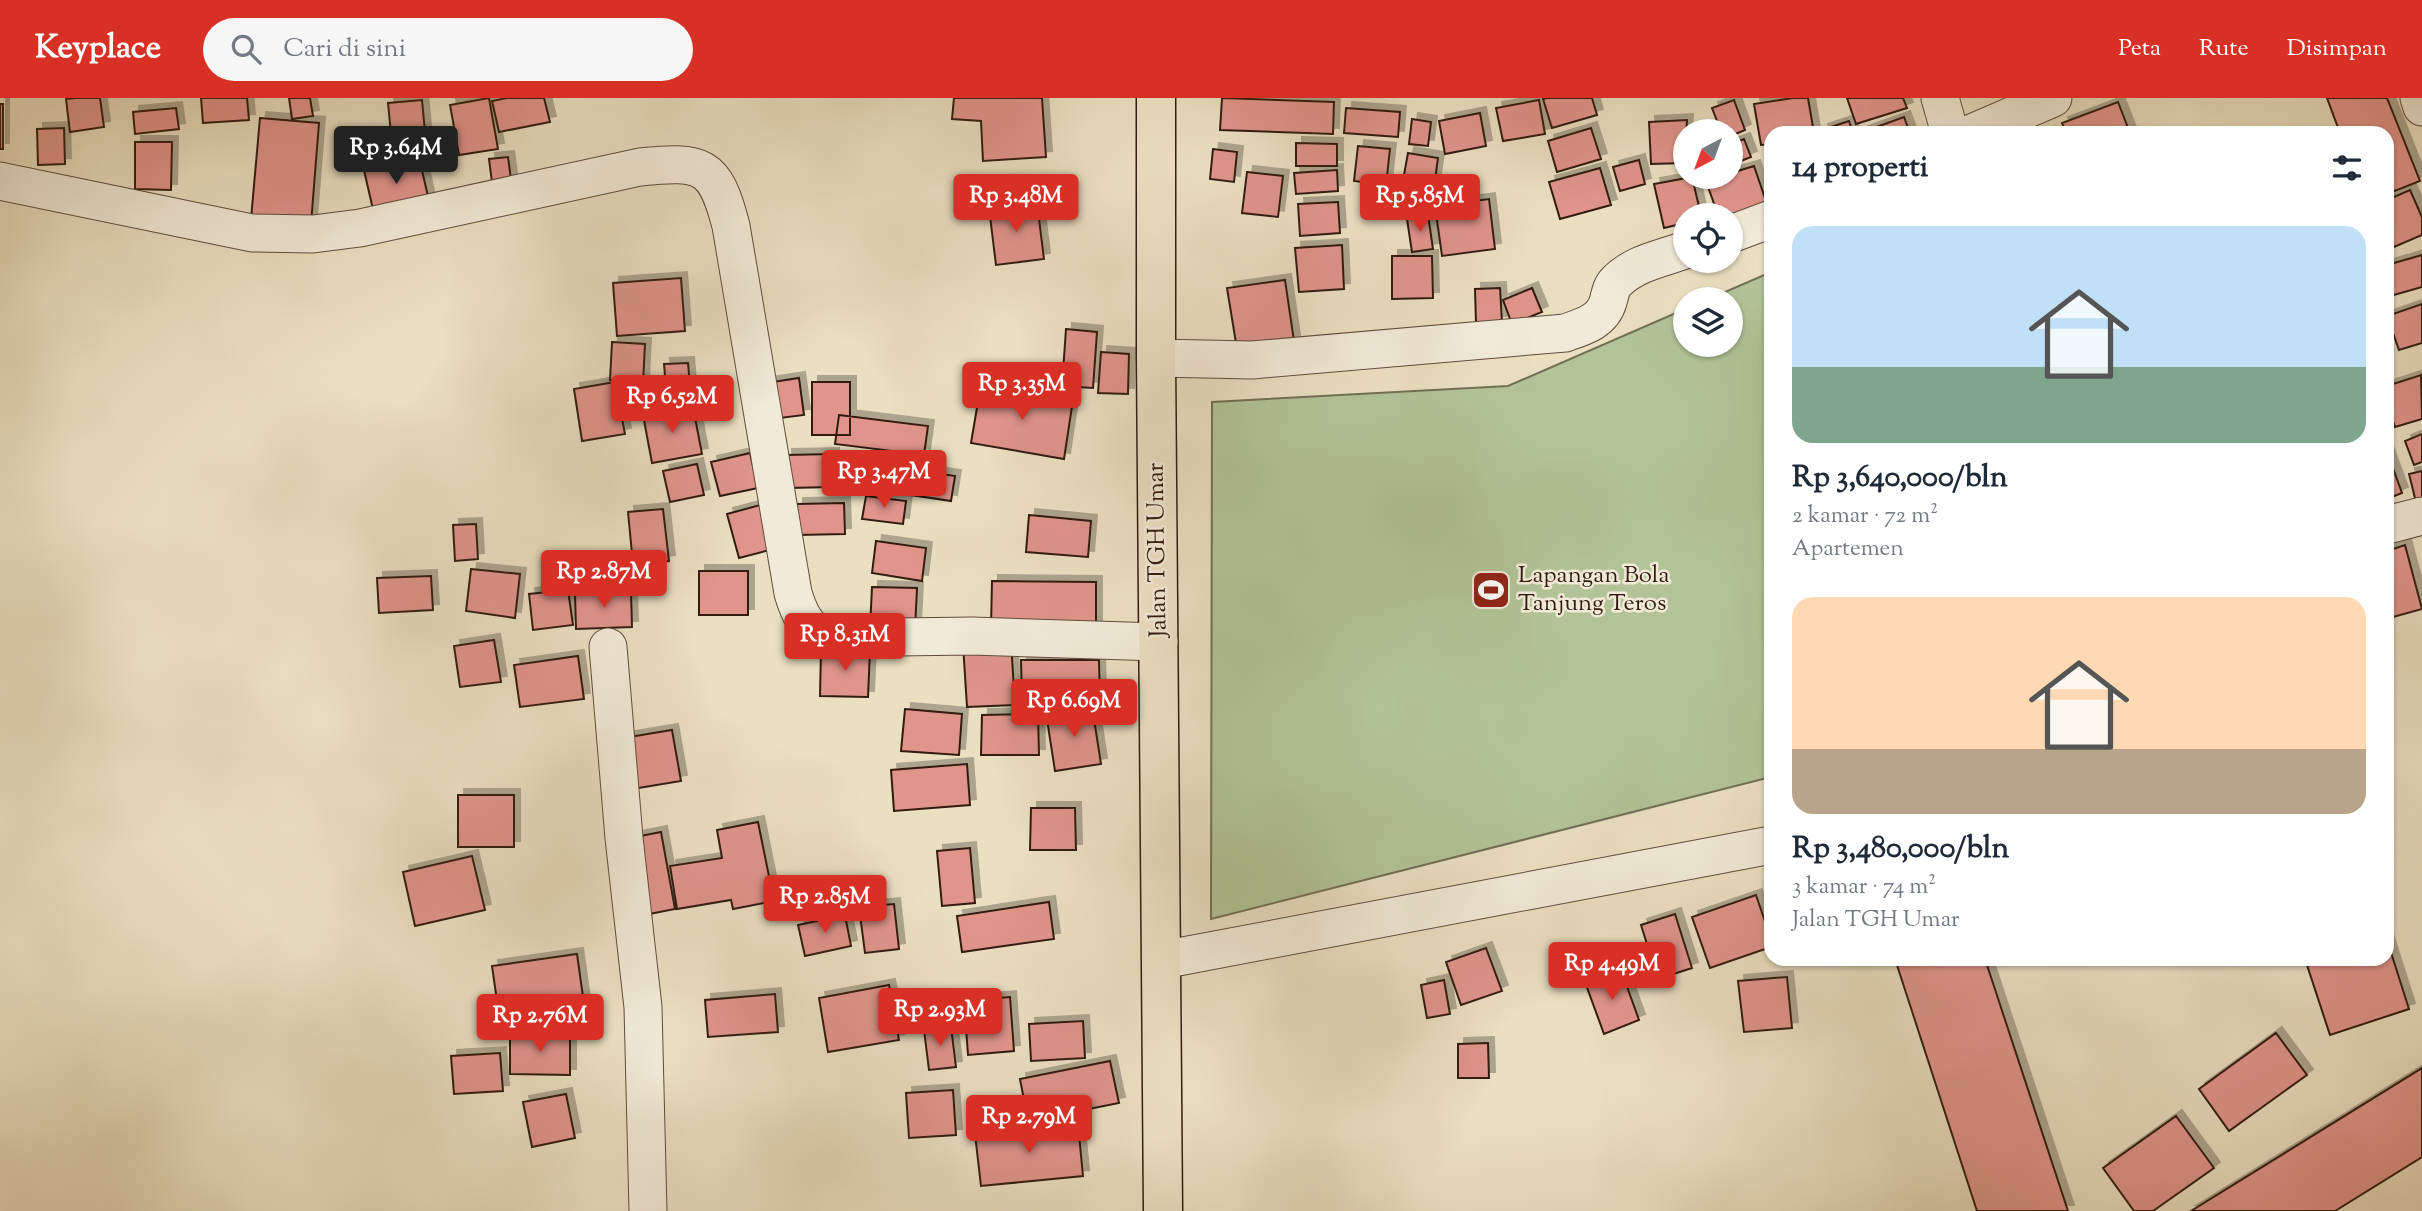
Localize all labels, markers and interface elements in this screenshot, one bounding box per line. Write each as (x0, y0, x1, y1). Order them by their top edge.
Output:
search box (203, 18, 693, 81)
text: Keyplace (35, 25, 161, 73)
icon: search (227, 30, 265, 68)
text: Cari di sini (283, 31, 406, 68)
text: Peta (2118, 32, 2161, 66)
text: Rute (2199, 32, 2249, 66)
text: Disimpan (2287, 32, 2387, 66)
north arrow (1673, 119, 1743, 189)
map controls (1673, 119, 1743, 357)
pin: Rp 3.64M (324, 126, 468, 186)
text: Rp 3.64M (350, 132, 442, 165)
text: 14 properti (1792, 147, 1928, 190)
icon: filters (2328, 149, 2366, 187)
pin: Rp 3.48M (944, 174, 1088, 234)
pin: Rp 5.85M (1348, 174, 1492, 234)
text: Rp 3.48M (969, 180, 1063, 213)
text: Rp 5.85M (1376, 180, 1464, 213)
button: locate (1673, 203, 1743, 273)
icon: home (2016, 271, 2142, 397)
button: layers (1673, 287, 1743, 357)
pin: Rp 3.35M (950, 362, 1094, 422)
text: Rp 3.35M (978, 368, 1066, 401)
pin: Rp 6.52M (600, 376, 744, 435)
text: Rp 6.52M (627, 381, 717, 414)
pin: Rp 3.47M (812, 450, 956, 510)
text: Rp 3.47M (838, 456, 930, 489)
text: Rp 3,640,000/bln (1792, 457, 2008, 500)
street label: Jalan TGH Umar (1139, 462, 1177, 640)
text: 2 kamar · 72 m² (1792, 500, 1938, 533)
text: Apartemen (1792, 533, 1904, 566)
pin: Rp 2.87M (532, 550, 676, 610)
text: Rp 2.87M (557, 556, 651, 589)
place label: Lapangan Bola Tanjung Teros (1518, 559, 1670, 621)
sports icon: Lapangan Bola Tanjung Teros (1470, 569, 1512, 611)
pin: Rp 8.31M (773, 614, 917, 673)
text: Rp 8.31M (800, 619, 890, 652)
icon: home (2016, 642, 2142, 768)
pin: Rp 6.69M (1002, 680, 1146, 739)
text: Rp 6.69M (1027, 685, 1121, 718)
text: Rp 3,480,000/bln (1792, 828, 2009, 871)
text: 3 kamar · 74 m² (1792, 871, 1936, 904)
pin: Rp 2.85M (753, 876, 897, 935)
text: Rp 2.85M (779, 881, 871, 914)
text: Jalan TGH Umar (1792, 904, 1960, 937)
pin: Rp 4.49M (1540, 942, 1684, 1002)
text: Rp 4.49M (1564, 948, 1660, 981)
pin: Rp 2.93M (868, 988, 1012, 1048)
text: Rp 2.93M (894, 994, 986, 1027)
pin: Rp 2.76M (468, 995, 612, 1054)
text: Rp 2.76M (493, 1000, 587, 1033)
pin: Rp 2.79M (957, 1096, 1101, 1155)
text: Rp 2.79M (982, 1101, 1076, 1134)

